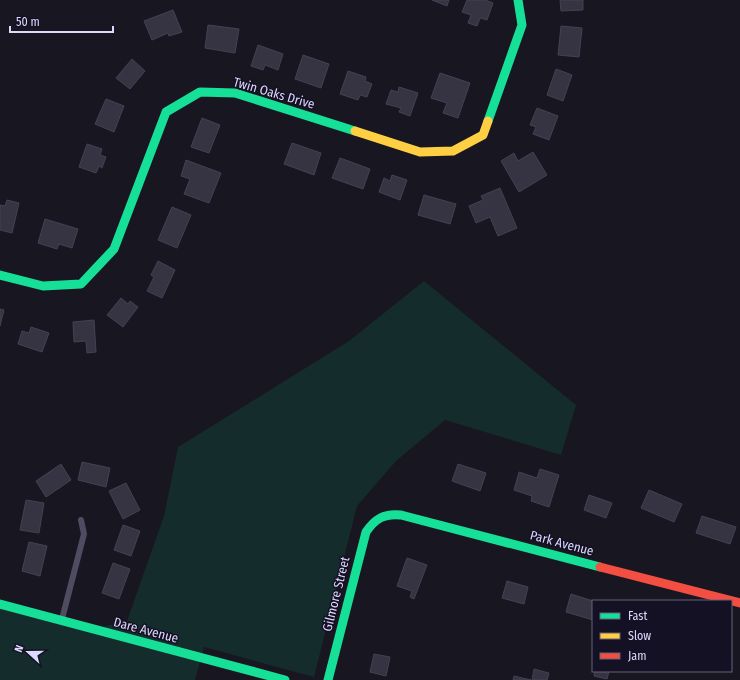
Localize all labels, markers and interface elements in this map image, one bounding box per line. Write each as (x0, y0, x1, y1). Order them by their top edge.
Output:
scale bar (10, 8, 113, 34)
text: 50 m (16, 15, 40, 29)
street label: Twin Oaks Drive (232, 74, 316, 112)
street label: Park Avenue (529, 527, 595, 559)
street label: Gilmore Street (319, 554, 353, 633)
legend (592, 600, 732, 672)
text: Fast (628, 609, 647, 623)
street label: Dare Avenue (112, 614, 180, 646)
text: Slow (628, 629, 651, 643)
north arrow (8, 632, 48, 672)
text: N (12, 643, 26, 654)
text: Jam (628, 649, 646, 663)

